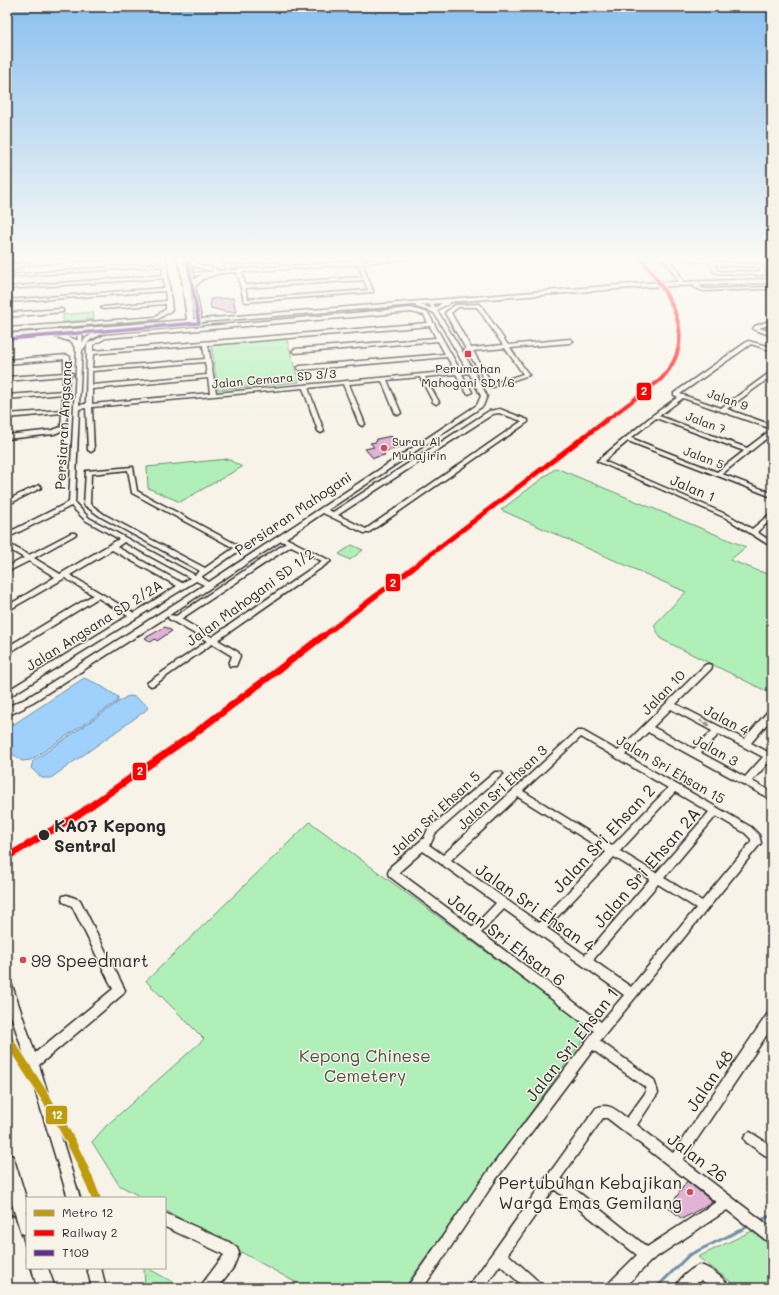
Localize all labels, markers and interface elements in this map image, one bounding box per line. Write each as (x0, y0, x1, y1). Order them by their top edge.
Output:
marker: Perumahan Mahogani SD1/6 (463, 349, 473, 359)
street label: Persiaran Angsana (50, 360, 76, 490)
place label: Perumahan Mahogani SD1/6 (421, 360, 515, 390)
street label: Jalan Cemara SD 3/3 (211, 365, 337, 391)
line badge: 2 (636, 382, 652, 401)
text: 2 (641, 383, 647, 398)
street label: Jalan 9 (705, 385, 751, 413)
street label: Jalan 7 (684, 407, 729, 437)
place label: Surau Al Muhajirin (392, 433, 446, 463)
street label: Jalan 5 (682, 442, 726, 472)
marker: Surau Al Muhajirin (379, 443, 389, 453)
street label: Persiaran Mahogani (231, 467, 355, 559)
street label: Jalan 1 (668, 470, 718, 506)
street label: Jalan Mahogani SD 1/2 (182, 544, 318, 650)
line badge: 2 (385, 573, 401, 592)
street label: Jalan Angsana SD 2/2A (22, 575, 166, 675)
text: 2 (390, 575, 396, 590)
street label: Jalan 10 (637, 665, 689, 719)
street label: Jalan 4 (701, 700, 754, 740)
one-way arrow (699, 720, 711, 726)
street label: Jalan Sri Ehsan 15 (613, 730, 729, 808)
street label: Jalan 3 (690, 730, 742, 770)
street label: Jalan Sri Ehsan 3 (453, 740, 551, 834)
line badge: 2 (132, 762, 147, 781)
text: 2 (137, 763, 143, 778)
street label: Jalan Sri Ehsan 5 (386, 766, 484, 860)
street label: Jalan Sri Ehsan 2 (547, 779, 659, 897)
street label: Jalan Sri Ehsan 2A (588, 802, 704, 932)
place label: KA07 Kepong Sentral (54, 814, 166, 856)
marker: KA07 Kepong Sentral (37, 828, 51, 842)
street label: Jalan Sri Ehsan 4 (472, 857, 600, 957)
street label: Jalan Sri Ehsan 6 (444, 888, 570, 990)
place label: 99 Speedmart (31, 949, 149, 971)
marker: 99 Speedmart (18, 955, 28, 965)
street label: Jalan Sri Ehsan 1 (520, 982, 622, 1106)
park label: Kepong Chinese Cemetery (299, 1044, 431, 1086)
street label: Jalan 48 (680, 1045, 738, 1115)
line badge: 12 (45, 1105, 68, 1125)
text: 12 (51, 1107, 63, 1122)
street label: Jalan 26 (664, 1127, 732, 1187)
place label: Pertubuhan Kebajikan Warga Emas Gemilang (498, 1171, 682, 1213)
marker: Pertubuhan Kebajikan Warga Emas Gemilang (685, 1187, 695, 1197)
legend (26, 1197, 166, 1269)
text: Metro 12 (62, 1204, 113, 1220)
text: Railway 2 (62, 1224, 117, 1240)
text: T109 (62, 1244, 89, 1260)

